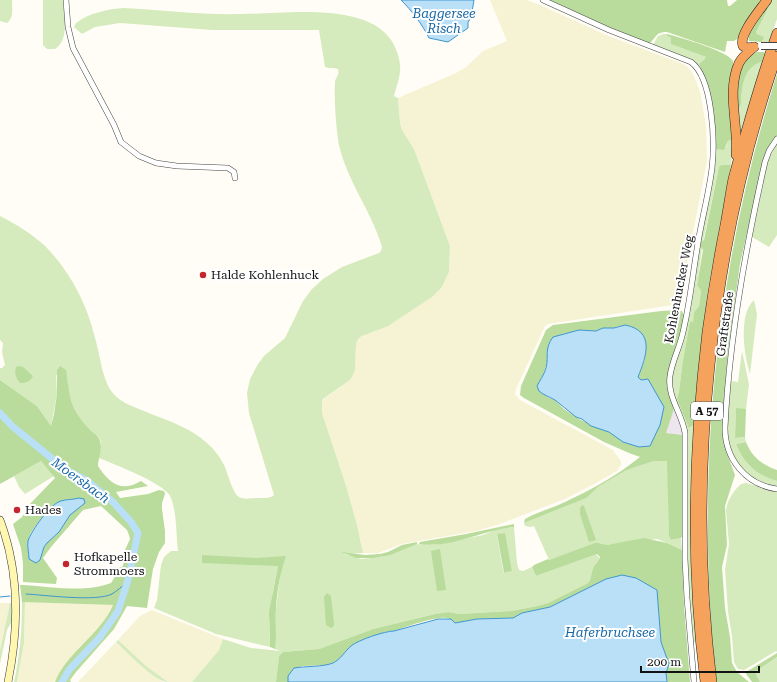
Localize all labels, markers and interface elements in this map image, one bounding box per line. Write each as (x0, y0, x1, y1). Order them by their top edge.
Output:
water label: Baggersee Risch (411, 6, 476, 36)
street label: Kohlenhucker Weg (662, 234, 696, 344)
place label: Halde Kohlenhuck (211, 268, 320, 282)
marker: Halde Kohlenhuck (198, 270, 208, 280)
street label: Graftstraße (713, 290, 737, 358)
road number: A 57 (691, 402, 723, 420)
water label: Moersbach (48, 454, 113, 506)
place label: Hades (25, 503, 62, 517)
marker: Hades (12, 505, 22, 515)
place label: Hofkapelle Strommoers (74, 550, 145, 578)
marker: Hofkapelle Strommoers (61, 559, 71, 569)
water label: Haferbruchsee (564, 625, 655, 640)
scale bar (641, 648, 759, 674)
text: 200 m (647, 655, 681, 669)

